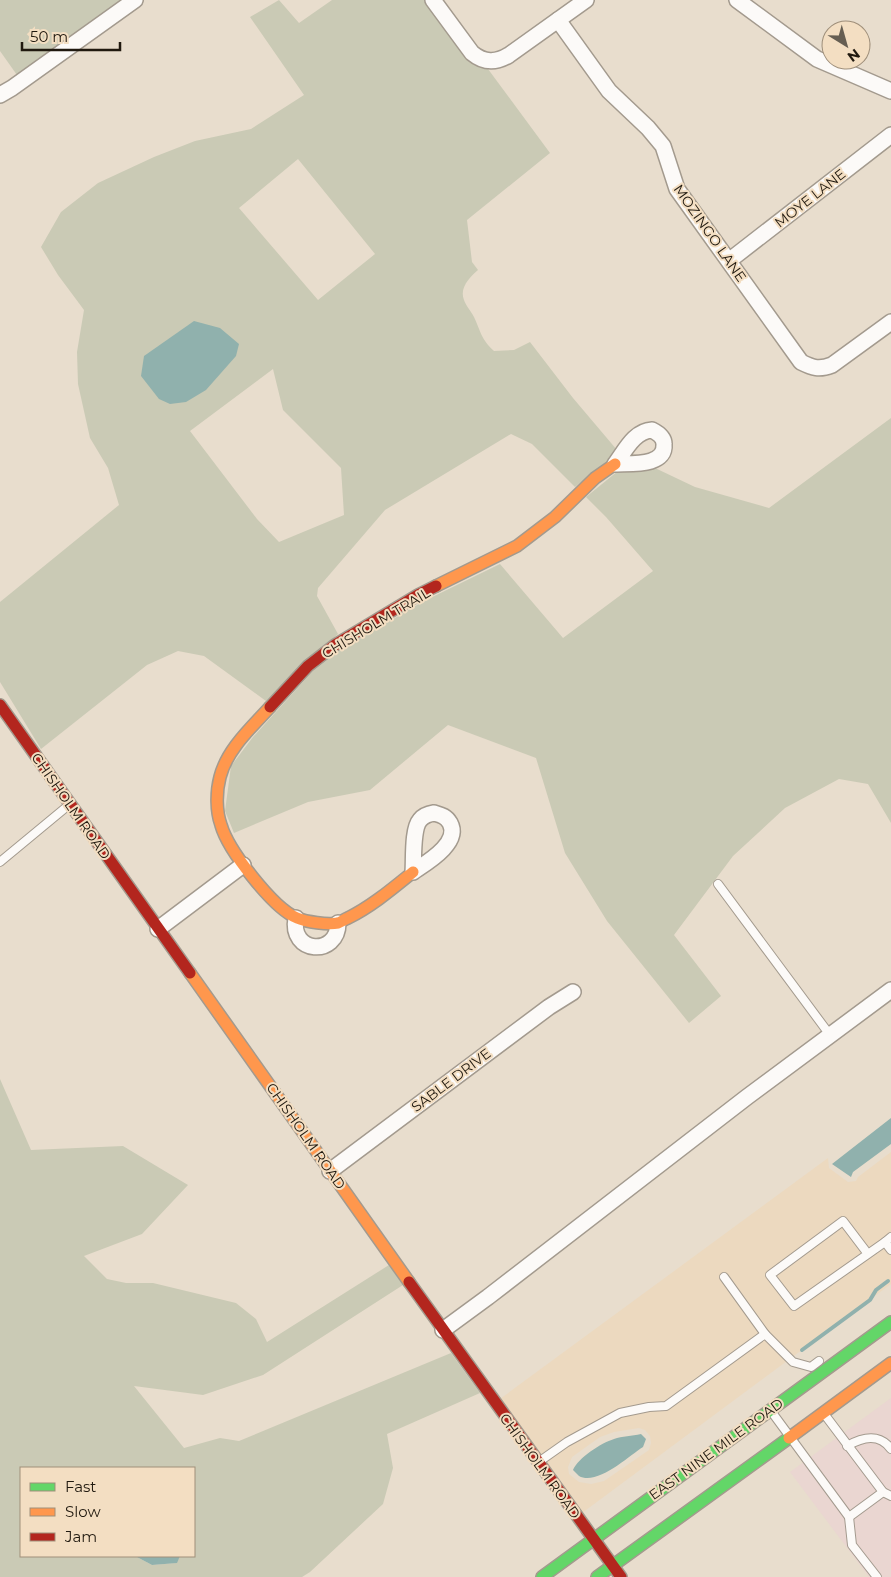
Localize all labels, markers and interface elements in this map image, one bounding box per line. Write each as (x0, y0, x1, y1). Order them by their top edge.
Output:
scale bar (22, 20, 120, 52)
north arrow (821, 20, 871, 70)
text: 50 m (30, 27, 68, 46)
text: N (844, 45, 864, 66)
street label: MOYE LANE (771, 165, 849, 231)
street label: MOZINGO LANE (670, 181, 750, 285)
street label: CHISHOLM TRAIL (319, 583, 434, 662)
street label: CHISHOLM ROAD (28, 749, 114, 863)
street label: SABLE DRIVE (408, 1044, 494, 1116)
street label: CHISHOLM ROAD (263, 1079, 349, 1193)
street label: EAST NINE MILE ROAD (645, 1394, 787, 1504)
street label: CHISHOLM ROAD (496, 1410, 584, 1522)
legend (20, 1467, 195, 1557)
text: Fast (65, 1477, 96, 1496)
text: Slow (65, 1502, 101, 1521)
text: Jam (64, 1527, 97, 1546)

